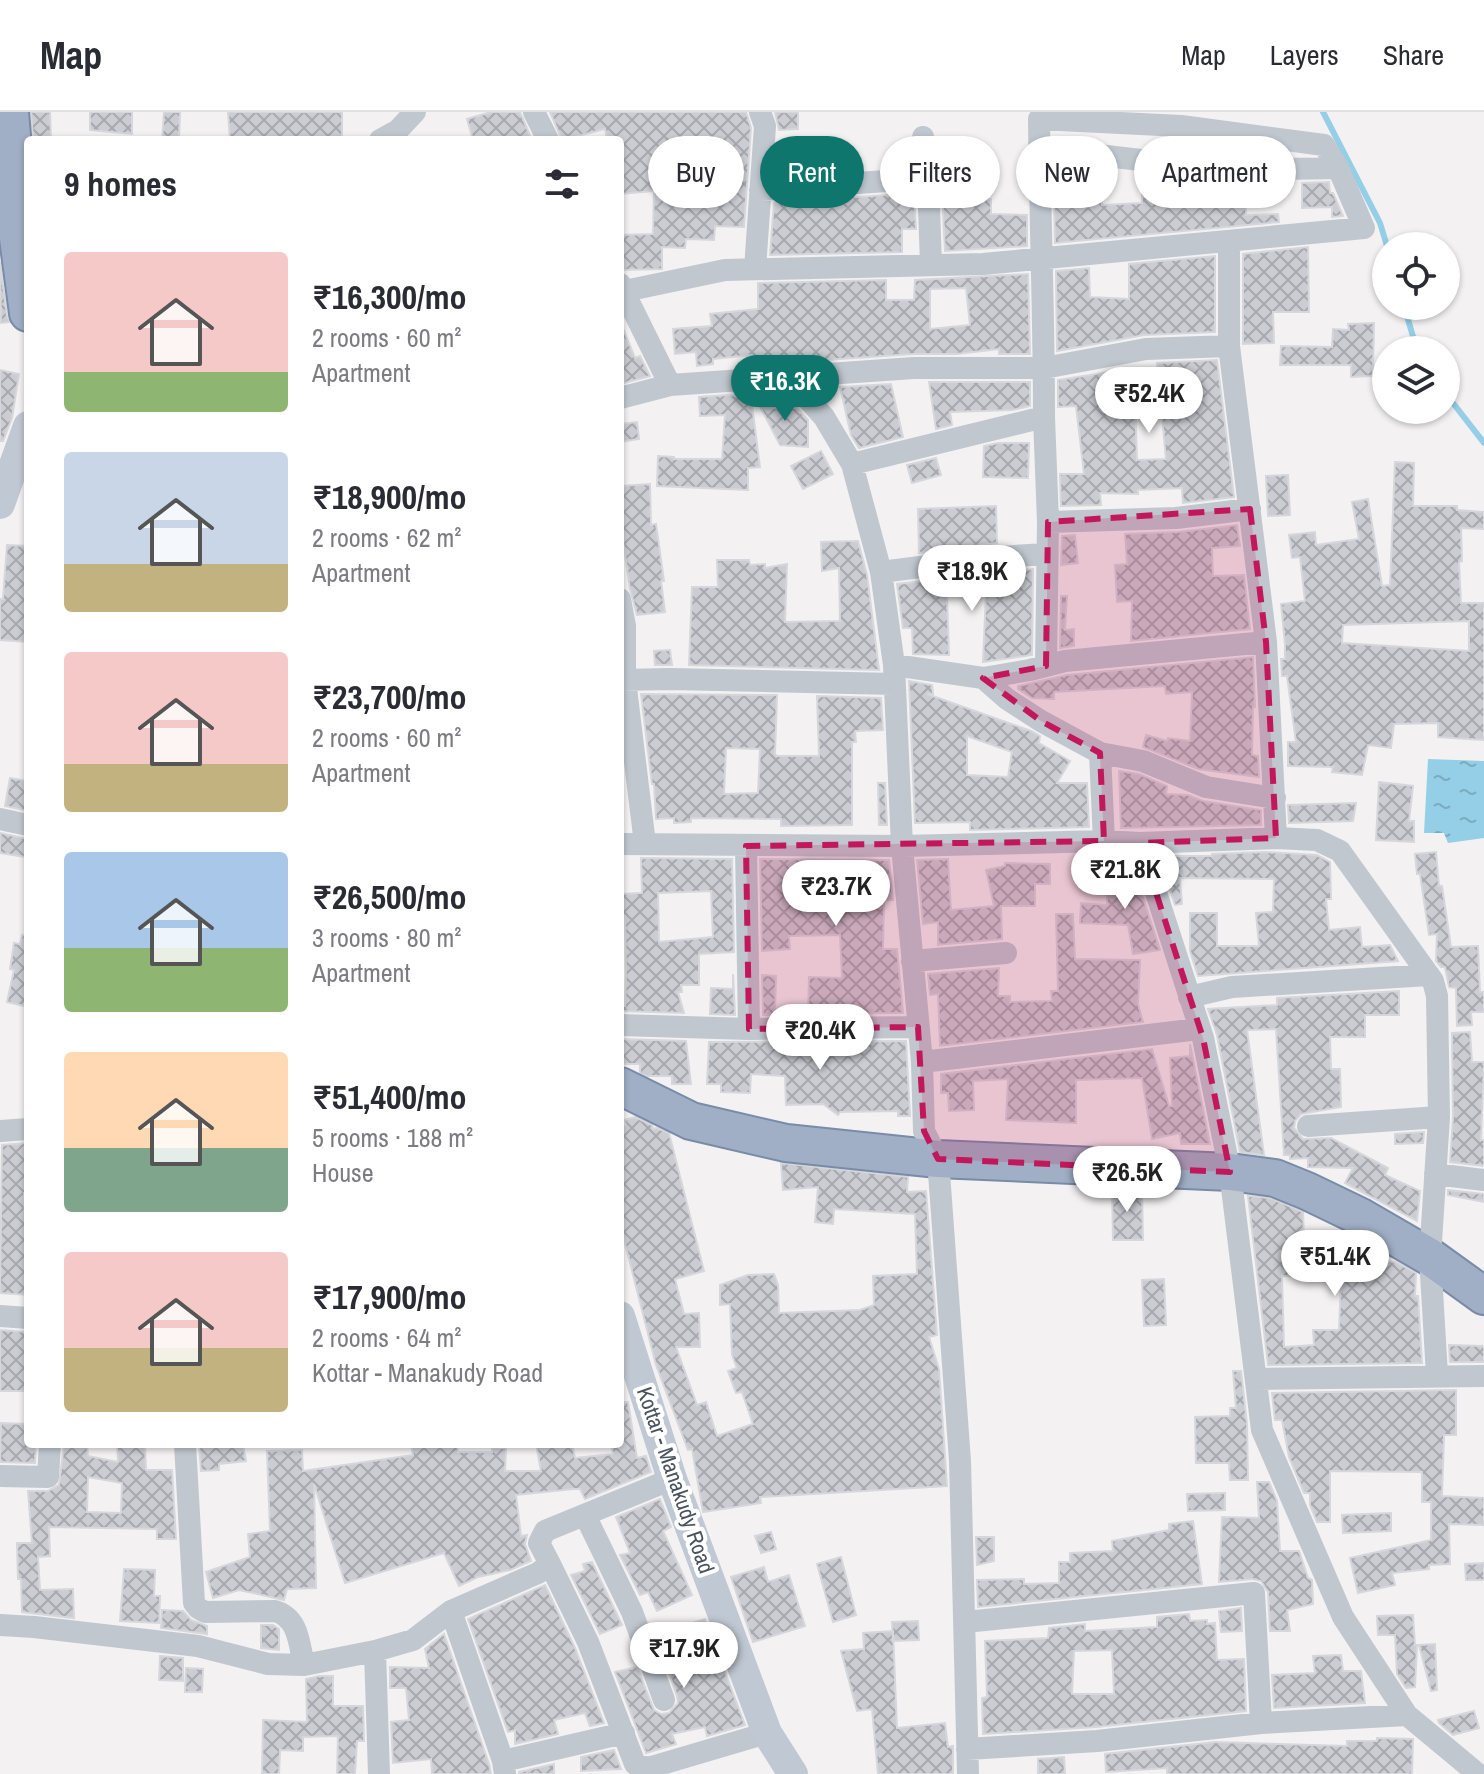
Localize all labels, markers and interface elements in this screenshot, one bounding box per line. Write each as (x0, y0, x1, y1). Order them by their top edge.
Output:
text: Map (40, 30, 102, 81)
text: Map (1181, 36, 1226, 74)
text: Layers (1270, 36, 1339, 74)
text: Share (1383, 36, 1444, 74)
chip: Buy (648, 136, 744, 208)
chip: Rent (760, 136, 864, 208)
chip: Filters (880, 136, 1000, 208)
chip: New (1016, 136, 1118, 208)
chip: Apartment (1134, 136, 1296, 208)
text: 9 homes (64, 161, 177, 207)
icon: filters (540, 162, 584, 206)
map controls (1372, 232, 1460, 424)
button: locate (1372, 232, 1460, 320)
text: ₹16,300/mo (312, 274, 467, 320)
icon: home (128, 284, 224, 380)
text: 2 rooms · 60 m² (312, 320, 461, 355)
button: layers (1372, 336, 1460, 424)
text: Apartment (312, 355, 410, 390)
pin: ₹16.3K (720, 355, 850, 423)
text: ₹16.3K (749, 363, 821, 398)
pin: ₹52.4K (1084, 367, 1214, 435)
text: ₹52.4K (1113, 375, 1185, 410)
text: ₹18,900/mo (312, 474, 467, 520)
icon: home (128, 484, 224, 580)
text: 2 rooms · 62 m² (312, 520, 461, 555)
pin: ₹18.9K (907, 545, 1037, 613)
text: ₹18.9K (936, 553, 1008, 588)
text: Apartment (312, 555, 410, 590)
text: ₹23,700/mo (312, 674, 467, 720)
icon: home (128, 684, 224, 780)
text: 2 rooms · 60 m² (312, 720, 461, 755)
text: Apartment (312, 755, 410, 790)
pin: ₹21.8K (1060, 843, 1190, 911)
text: ₹21.8K (1089, 851, 1161, 886)
pin: ₹23.7K (771, 860, 901, 928)
text: ₹23.7K (800, 868, 872, 903)
text: ₹26,500/mo (312, 874, 467, 920)
icon: home (128, 884, 224, 980)
text: 3 rooms · 80 m² (312, 920, 461, 955)
text: Apartment (312, 955, 410, 990)
pin: ₹20.4K (755, 1004, 885, 1072)
text: ₹20.4K (784, 1012, 856, 1047)
text: ₹51,400/mo (312, 1074, 467, 1120)
icon: home (128, 1084, 224, 1180)
text: 5 rooms · 188 m² (312, 1120, 473, 1155)
pin: ₹26.5K (1062, 1146, 1192, 1214)
text: ₹26.5K (1091, 1154, 1163, 1189)
text: House (312, 1155, 374, 1190)
pin: ₹51.4K (1270, 1230, 1400, 1298)
text: ₹51.4K (1299, 1238, 1371, 1273)
text: ₹17,900/mo (312, 1274, 467, 1320)
icon: home (128, 1284, 224, 1380)
text: 2 rooms · 64 m² (312, 1320, 461, 1355)
text: Kottar - Manakudy Road (312, 1355, 543, 1390)
street label: Kottar - Manakudy Road (630, 1383, 722, 1577)
pin: ₹17.9K (619, 1622, 749, 1690)
text: ₹17.9K (648, 1630, 720, 1665)

